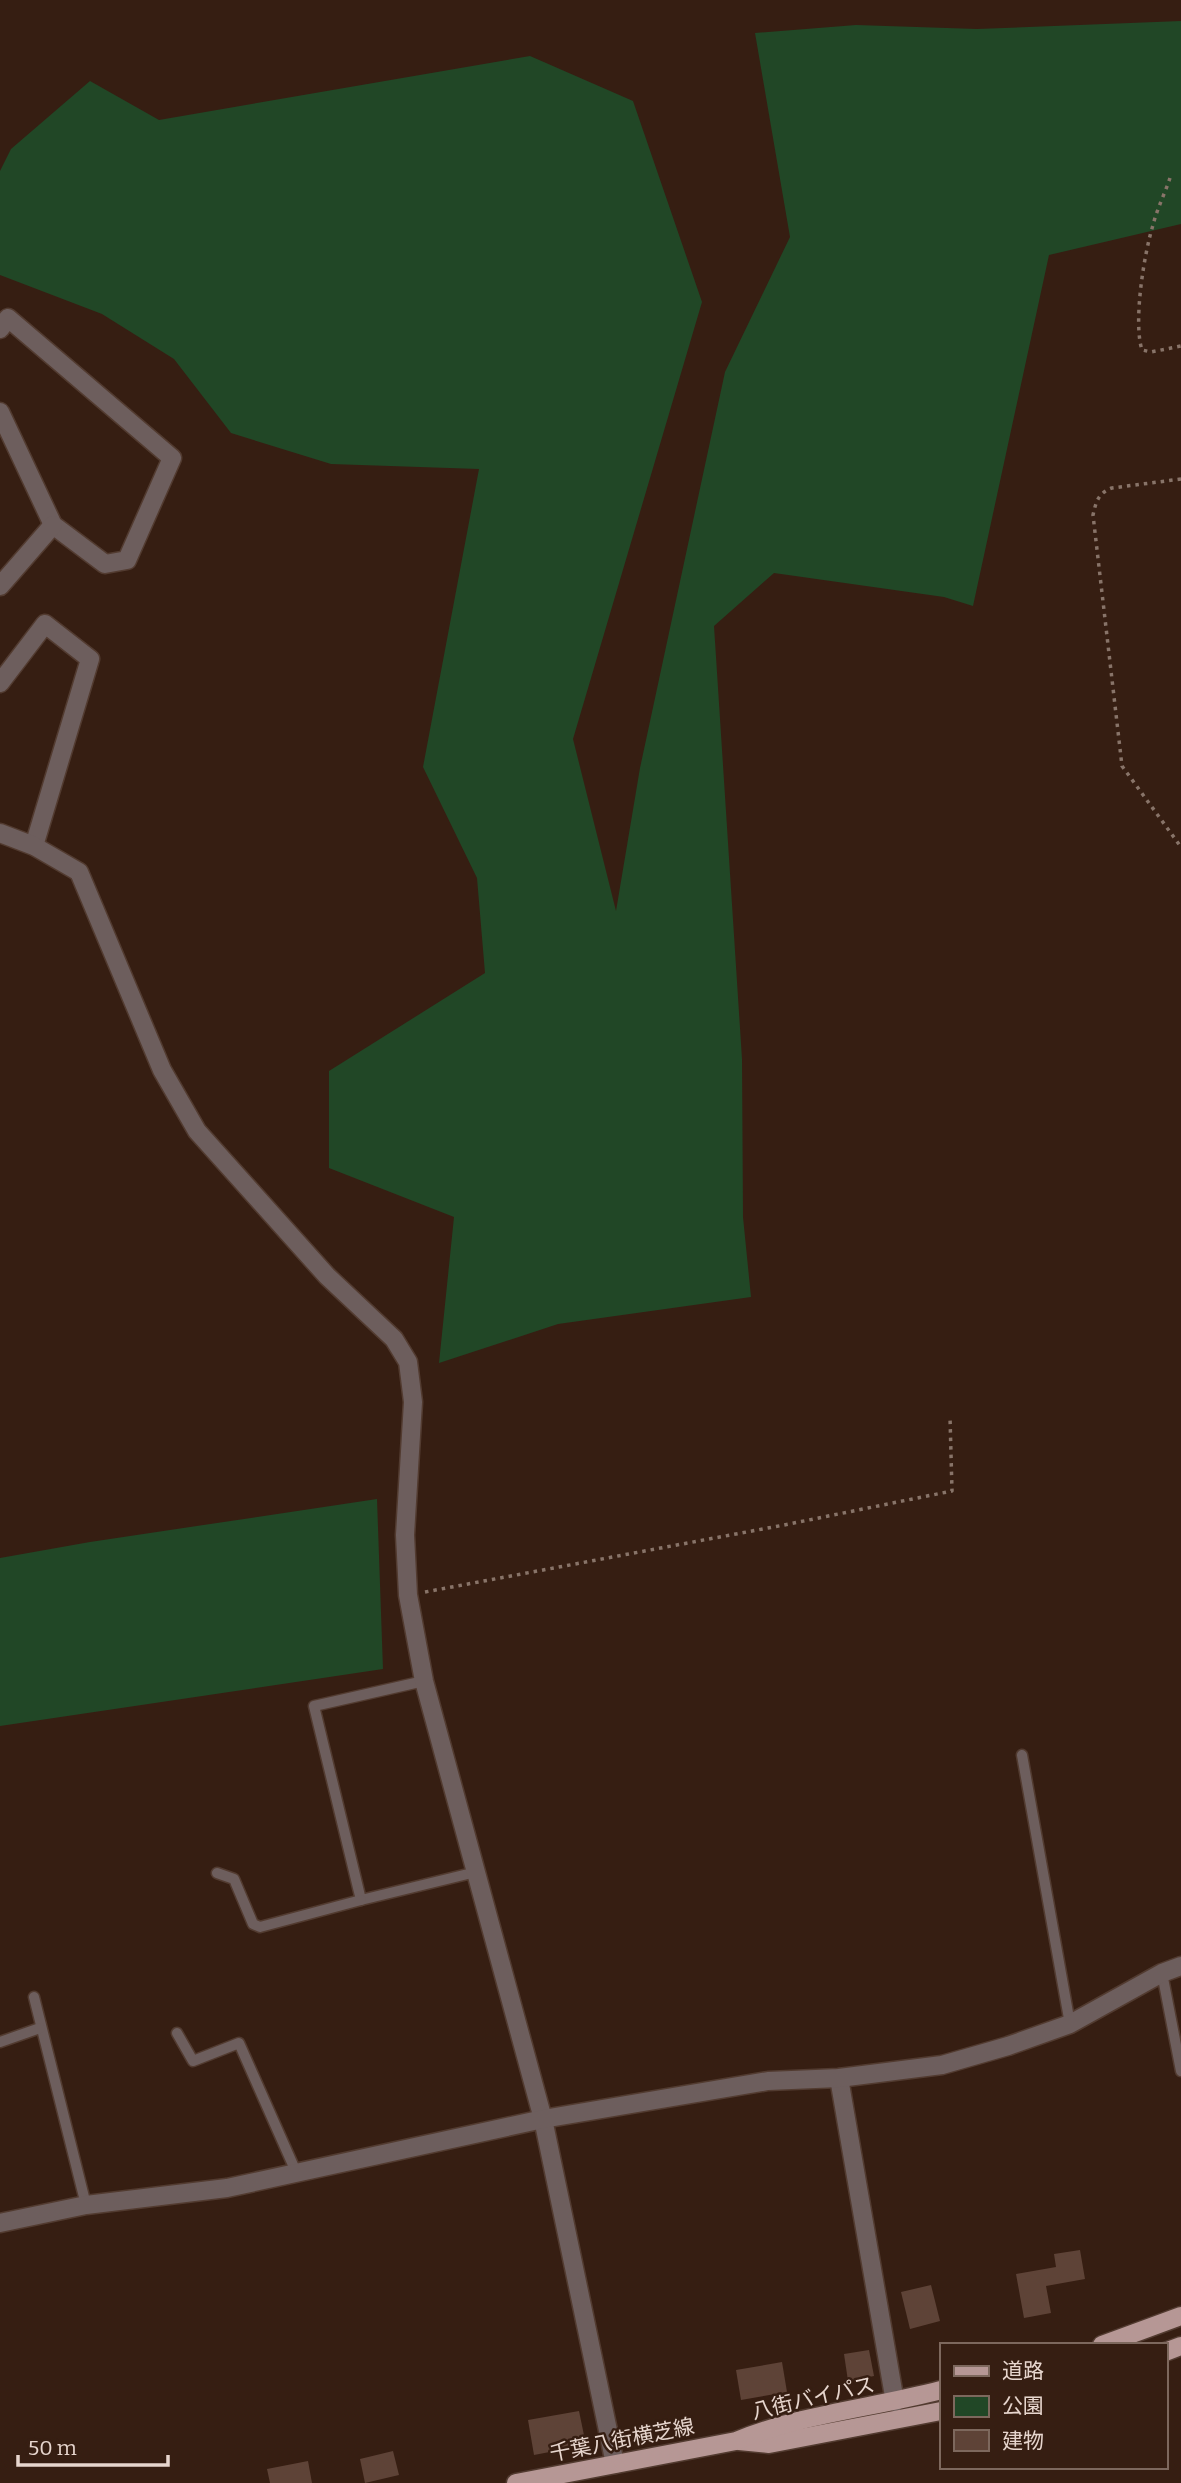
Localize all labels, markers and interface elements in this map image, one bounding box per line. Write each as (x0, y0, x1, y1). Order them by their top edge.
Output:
legend (940, 2343, 1167, 2469)
text: 道路 (1002, 2358, 1044, 2384)
street label: 八街バイパス (749, 2371, 877, 2425)
text: 公園 (1002, 2393, 1044, 2419)
street label: 千葉八街横芝線 (547, 2413, 697, 2467)
scale bar (18, 2424, 168, 2468)
text: 建物 (1002, 2428, 1044, 2454)
text: 50 m (28, 2435, 77, 2461)

